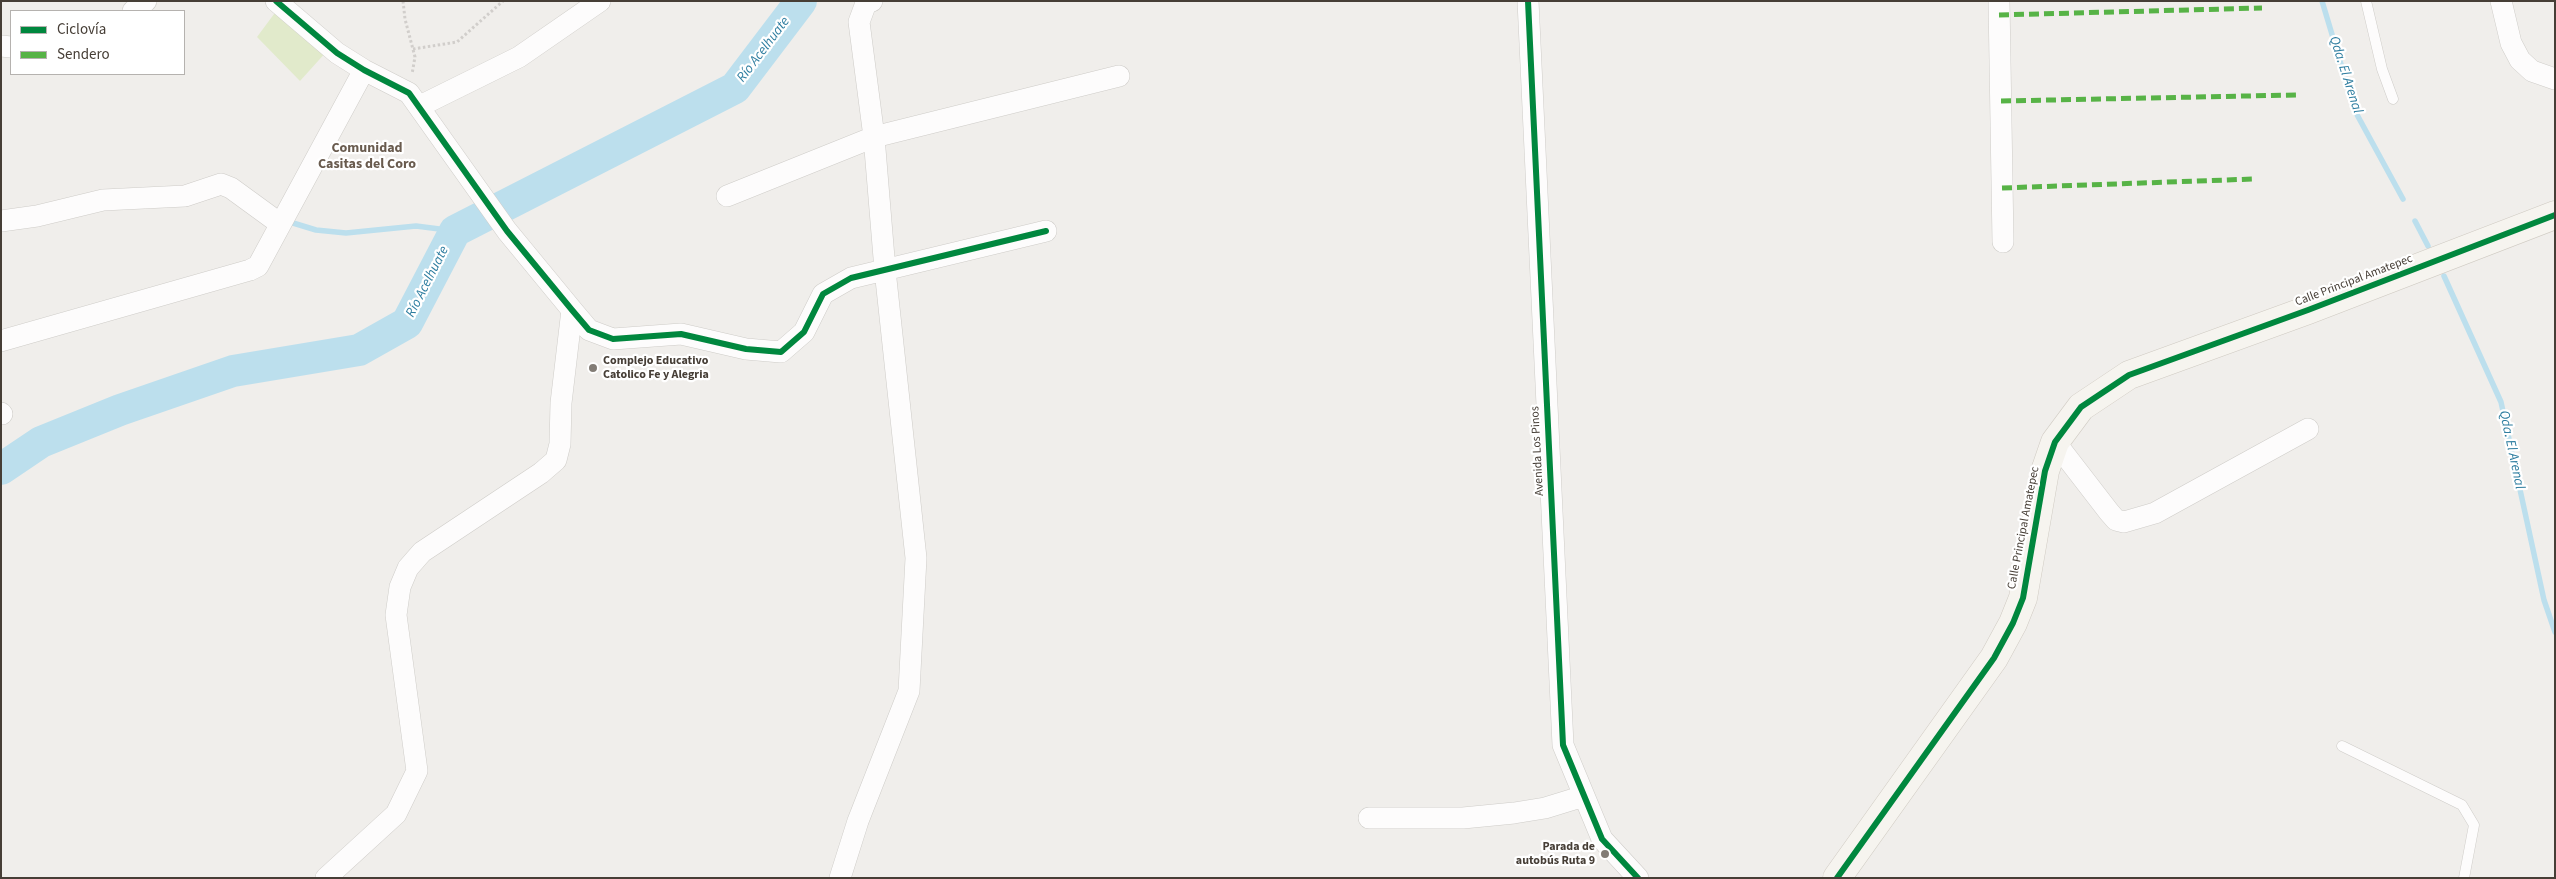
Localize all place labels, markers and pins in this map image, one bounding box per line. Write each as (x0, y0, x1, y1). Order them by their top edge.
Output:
place label: Complejo Educativo Catolico Fe y Alegria (603, 354, 709, 382)
marker: Complejo Educativo Catolico Fe y Alegria (587, 362, 599, 374)
place label: Parada de autobús Ruta 9 (1516, 840, 1595, 868)
marker: Parada de autobús Ruta 9 (1599, 848, 1611, 860)

